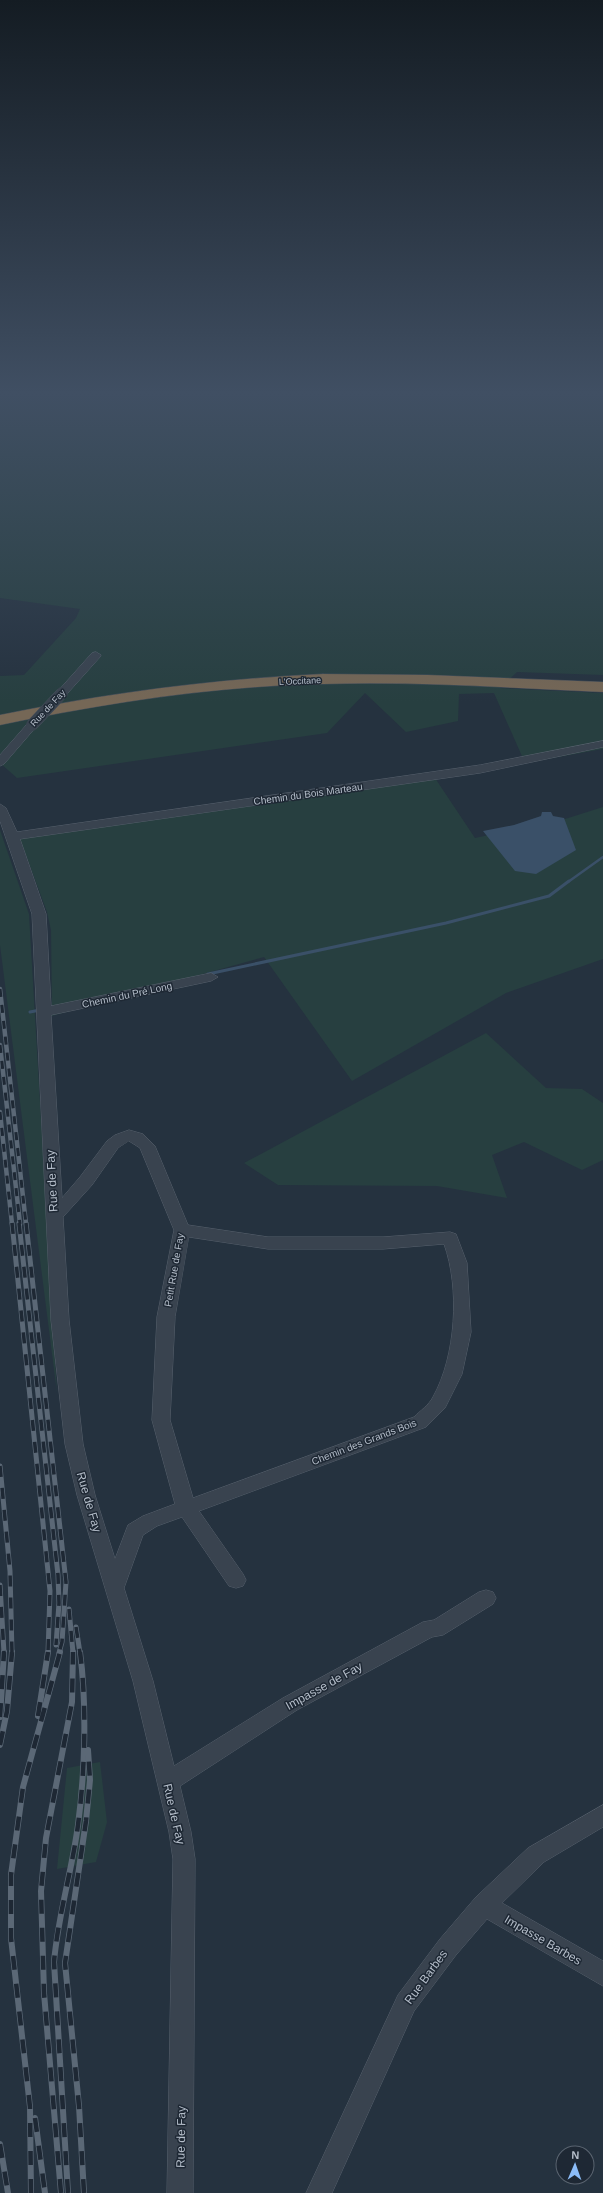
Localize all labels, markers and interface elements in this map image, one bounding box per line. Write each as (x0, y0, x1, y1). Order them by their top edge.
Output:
street label: L'Occitane (279, 675, 321, 687)
street label: Rue de Fay (28, 687, 68, 728)
street label: Chemin du Bois Marteau (253, 781, 363, 807)
street label: Chemin du Pré Long (81, 980, 173, 1010)
street label: Rue de Fay (43, 1150, 61, 1212)
street label: Petit Rue de Fay (162, 1232, 186, 1308)
street label: Chemin des Grands Bois (310, 1417, 418, 1467)
street label: Rue de Fay (74, 1470, 104, 1534)
street label: Impasse de Fay (283, 1659, 365, 1713)
street label: Rue de Fay (160, 1782, 188, 1846)
street label: Impasse Barbes (502, 1912, 584, 1968)
street label: Rue Barbes (402, 1947, 450, 2007)
street label: Rue de Fay (173, 2106, 189, 2168)
north arrow (555, 2145, 595, 2185)
text: N (571, 2149, 580, 2161)

